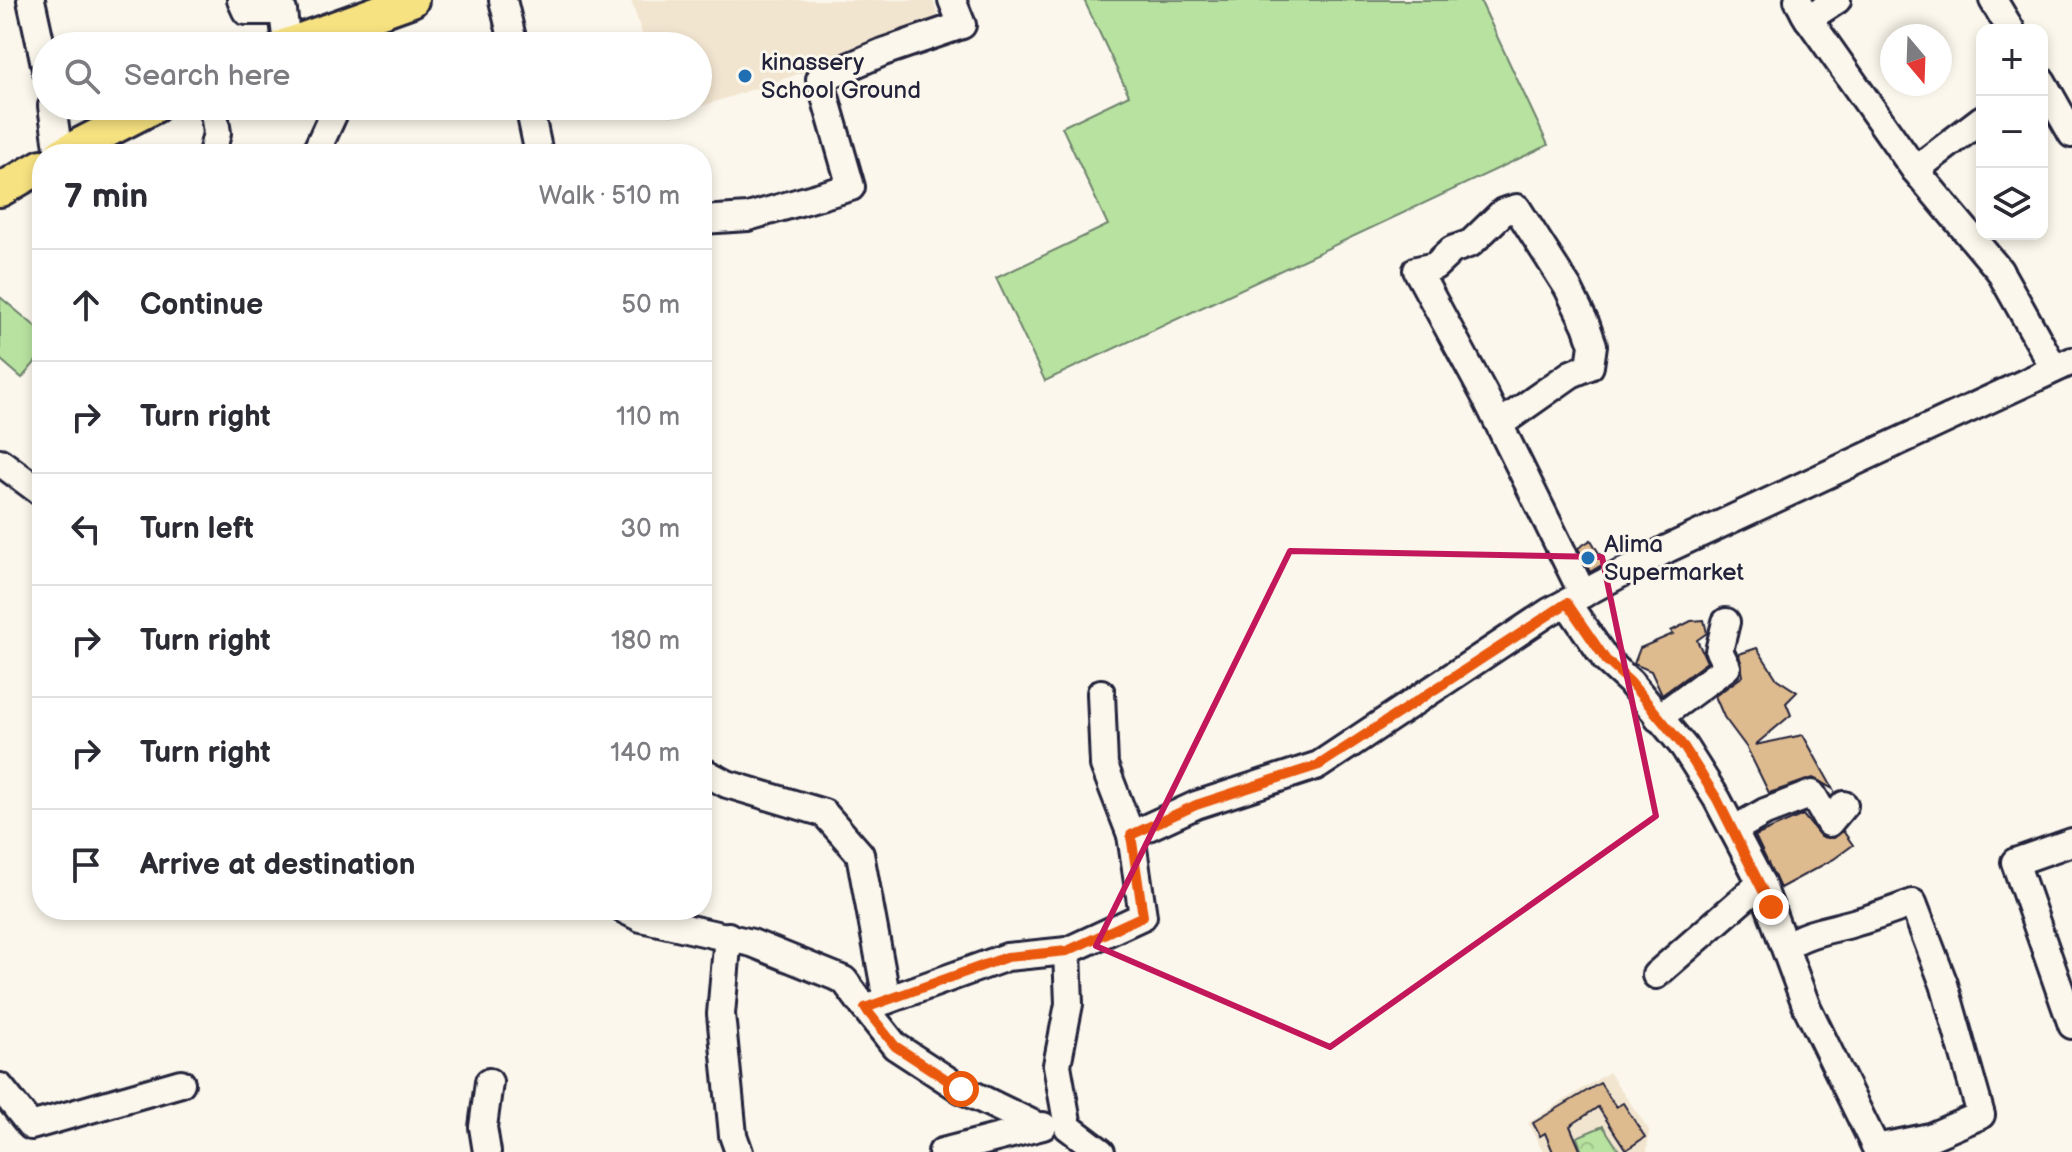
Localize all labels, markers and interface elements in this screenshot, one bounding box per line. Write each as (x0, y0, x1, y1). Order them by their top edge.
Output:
north arrow (1880, 24, 1952, 96)
map controls (1976, 24, 2048, 240)
button: + (1976, 24, 2048, 96)
search box (32, 32, 712, 120)
place label: kinassery School Ground (761, 48, 921, 105)
icon: search (60, 54, 104, 98)
text: Search here (124, 58, 290, 94)
marker: kinassery School Ground (736, 67, 754, 85)
button: − (1976, 96, 2048, 168)
button: layers (1976, 168, 2048, 240)
text: 7 min (64, 176, 148, 217)
text: Walk · 510 m (539, 181, 680, 212)
icon: ahead (64, 283, 108, 327)
text: Continue (140, 287, 263, 323)
text: 50 m (621, 290, 680, 321)
icon: right (64, 395, 108, 439)
text: Turn right (140, 399, 271, 435)
text: 110 m (616, 402, 680, 433)
icon: left (64, 507, 108, 551)
text: Turn left (140, 511, 254, 547)
text: 30 m (620, 514, 680, 545)
place label: Alima Supermarket (1604, 530, 1744, 587)
marker: Alima Supermarket (1579, 549, 1597, 567)
icon: right (64, 619, 108, 663)
text: Turn right (140, 623, 271, 659)
text: 180 m (611, 626, 680, 657)
icon: right (64, 731, 108, 775)
text: Turn right (140, 735, 271, 771)
text: 140 m (610, 738, 680, 769)
icon: arrive (64, 843, 108, 887)
text: Arrive at destination (140, 847, 416, 883)
route end (1753, 889, 1789, 925)
route start (943, 1071, 979, 1107)

